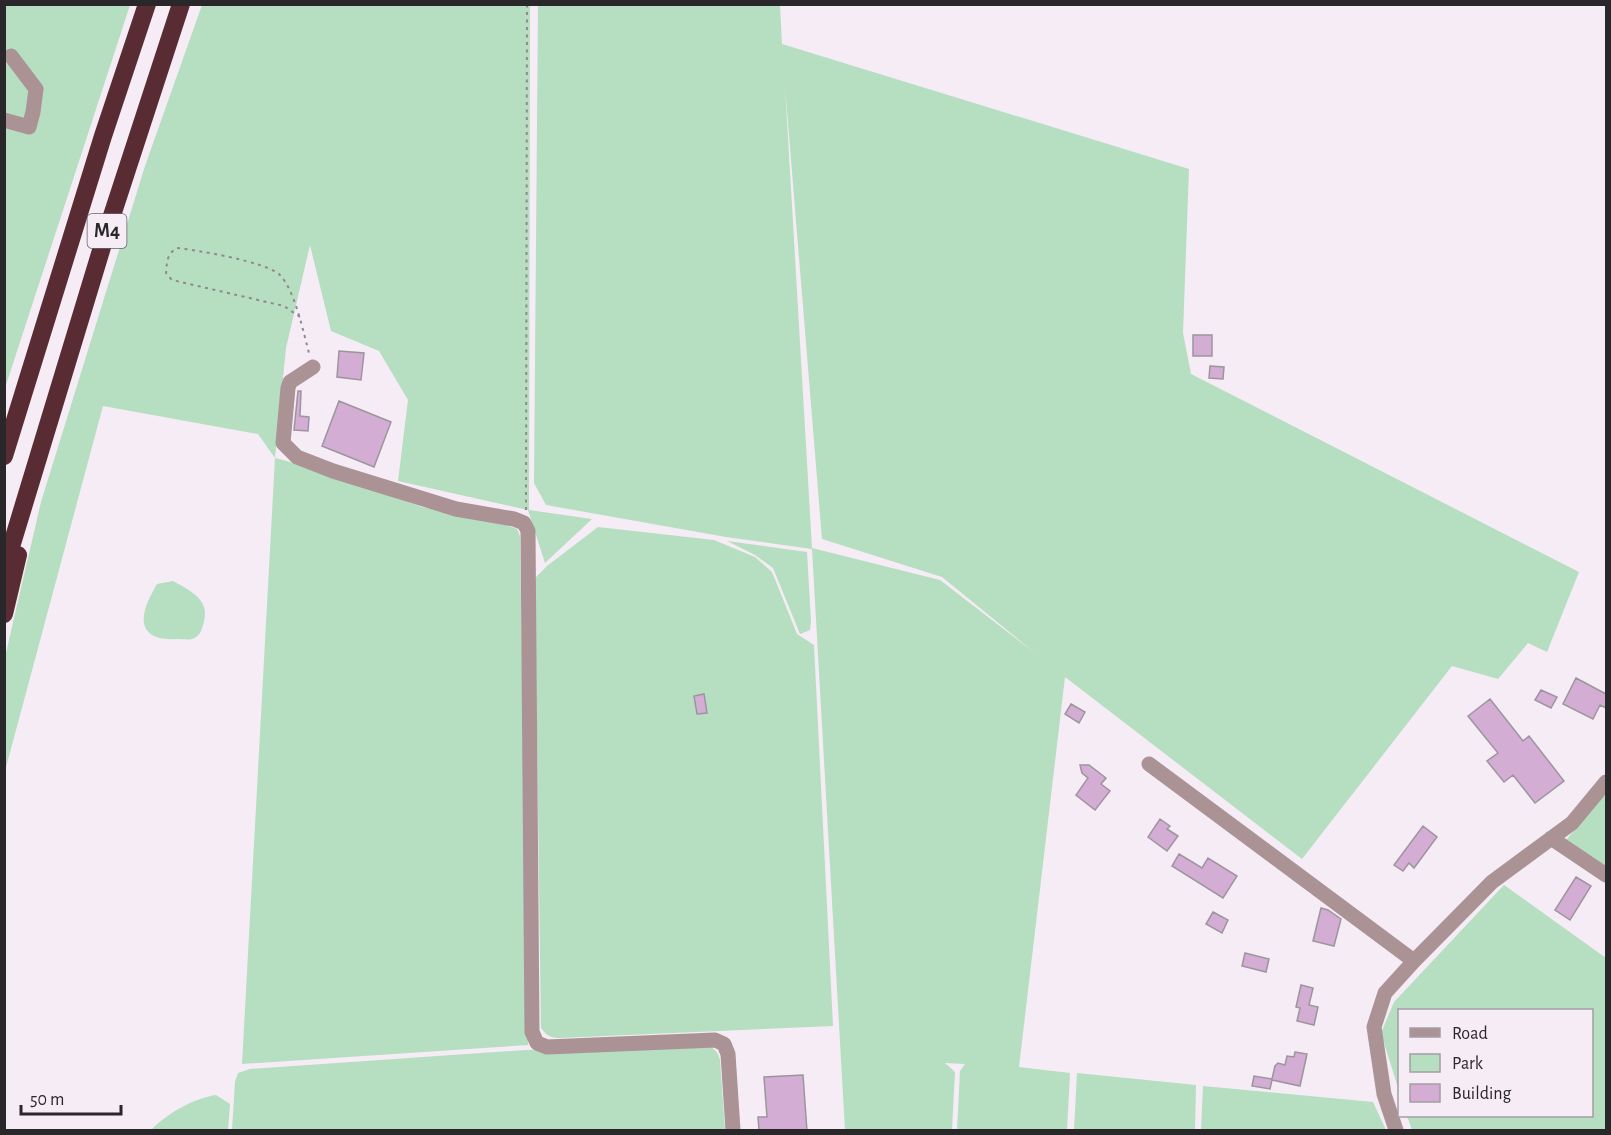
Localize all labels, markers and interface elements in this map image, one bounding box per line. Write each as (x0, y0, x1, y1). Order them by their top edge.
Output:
road number: M4 (88, 214, 126, 248)
legend (1398, 1009, 1593, 1117)
text: Road (1452, 1025, 1488, 1043)
text: Park (1452, 1055, 1484, 1073)
scale bar (21, 1078, 122, 1116)
text: Building (1452, 1085, 1512, 1103)
text: 50 m (30, 1091, 64, 1109)

